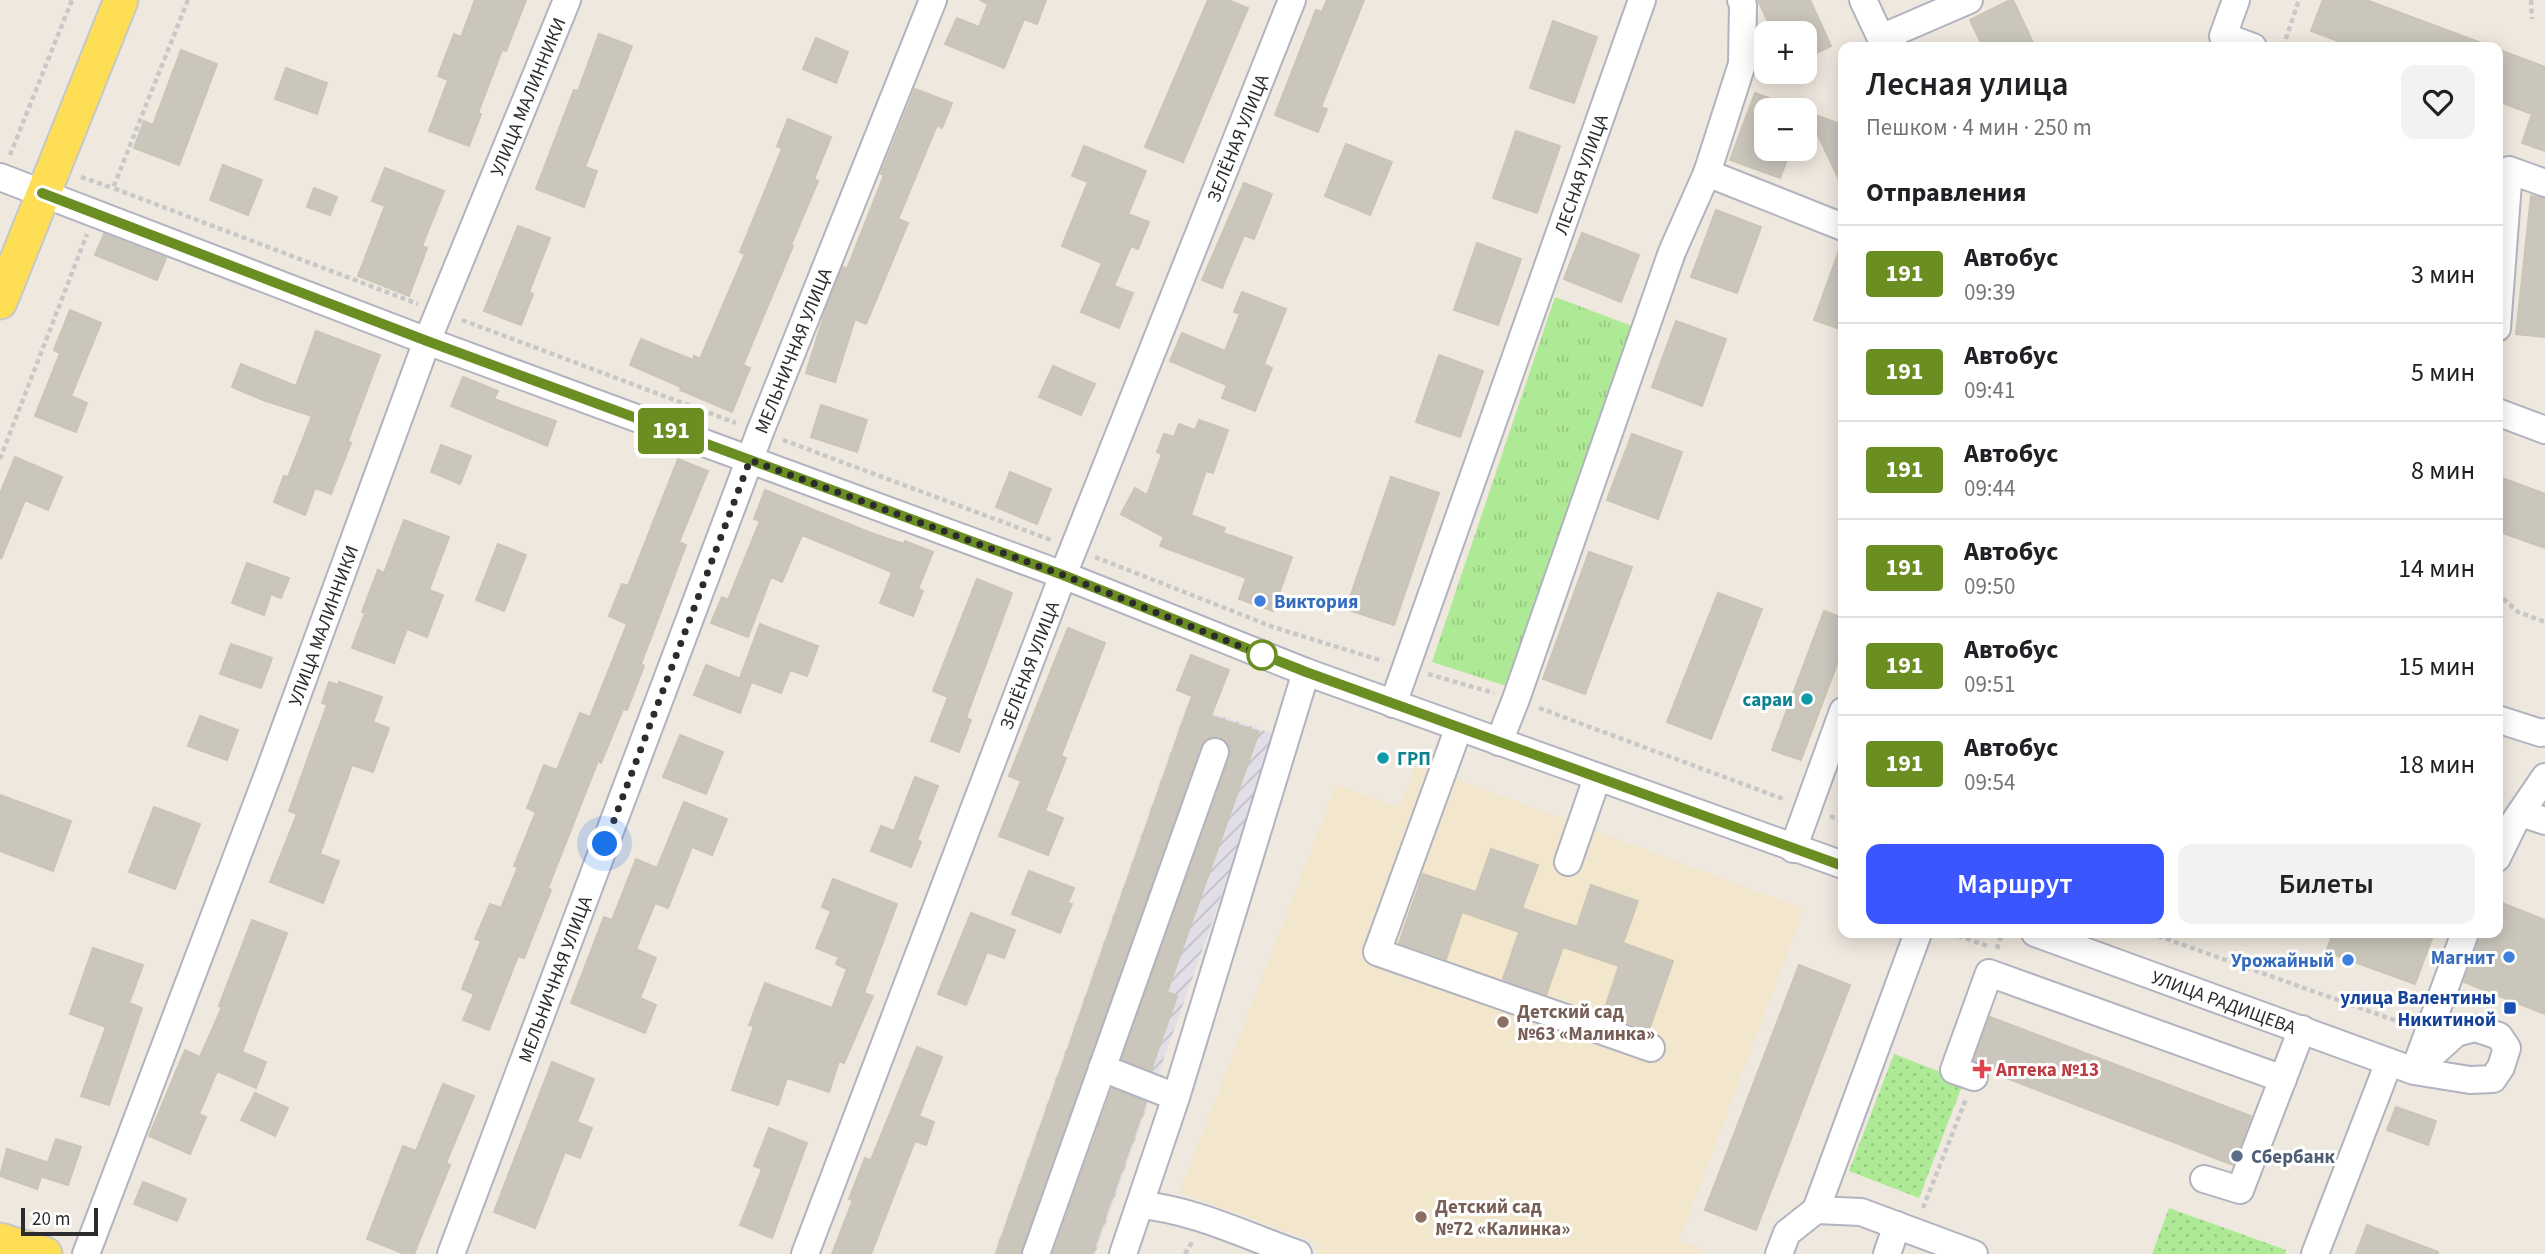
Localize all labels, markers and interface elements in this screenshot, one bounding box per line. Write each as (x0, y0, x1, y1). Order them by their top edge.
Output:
street label: УЛИЦА МАЛИННИКИ (484, 14, 573, 180)
map controls (1754, 21, 1817, 161)
button: + (1754, 21, 1817, 84)
text: Лесная улица (1866, 61, 2069, 108)
button: heart (2401, 65, 2475, 139)
street label: ЗЕЛЁНАЯ УЛИЦА (1201, 70, 1276, 206)
button: − (1754, 98, 1817, 161)
street label: ЛЕСНАЯ УЛИЦА (1548, 110, 1616, 239)
text: Пешком · 4 мин · 250 m (1866, 111, 2092, 144)
text: Отправления (1866, 174, 2026, 211)
text: Автобус (1964, 239, 2058, 276)
text: 191 (1885, 256, 1924, 291)
text: 3 мин (2411, 256, 2475, 293)
street label: МЕЛЬНИЧНАЯ УЛИЦА (749, 264, 840, 438)
text: 09:39 (1964, 276, 2015, 309)
text: Автобус (1964, 337, 2058, 374)
text: 191 (1885, 354, 1924, 389)
text: 5 мин (2411, 354, 2475, 391)
text: 09:41 (1964, 374, 2015, 407)
line badge: 191 (631, 408, 711, 454)
text: 191 (652, 413, 690, 448)
text: Автобус (1964, 435, 2058, 472)
text: 191 (1885, 452, 1924, 487)
text: 8 мин (2411, 452, 2475, 489)
text: 09:44 (1964, 472, 2015, 505)
text: Автобус (1964, 533, 2058, 570)
street label: УЛИЦА МАЛИННИКИ (282, 542, 366, 710)
text: 191 (1885, 550, 1924, 585)
text: 14 мин (2398, 550, 2475, 587)
text: 09:50 (1964, 570, 2015, 603)
place label: Виктория (1274, 589, 1358, 616)
marker: Виктория (1252, 593, 1268, 609)
street label: ЗЕЛЁНАЯ УЛИЦА (993, 597, 1067, 734)
text: Автобус (1964, 631, 2058, 668)
unlabelled marker (1247, 640, 1277, 670)
text: 191 (1885, 648, 1924, 683)
text: 15 мин (2398, 648, 2475, 685)
text: 09:51 (1964, 668, 2015, 701)
place label: сараи (1743, 687, 1793, 714)
marker: сараи (1799, 691, 1815, 707)
text: Автобус (1964, 729, 2058, 766)
place label: ГРП (1397, 746, 1431, 773)
text: 191 (1885, 746, 1924, 781)
text: 18 мин (2398, 746, 2475, 783)
marker: ГРП (1375, 750, 1391, 766)
text: 09:54 (1964, 766, 2015, 799)
your location (587, 826, 622, 861)
button: Маршрут (1866, 844, 2164, 924)
button: Билеты (2178, 844, 2475, 924)
street label: МЕЛЬНИЧНАЯ УЛИЦА (512, 891, 600, 1067)
place label: Магнит (2431, 945, 2495, 972)
place label: Урожайный (2231, 948, 2334, 975)
marker: Магнит (2501, 949, 2517, 965)
marker: Урожайный (2340, 952, 2356, 968)
street label: УЛИЦА РАДИЩЕВА (2147, 964, 2300, 1042)
place label: улица Валентины Никитиной (2340, 985, 2496, 1034)
place label: Детский сад №63 «Малинка» (1517, 999, 1655, 1048)
marker: улица Валентины Никитиной (2502, 1000, 2518, 1016)
marker: Детский сад №63 «Малинка» (1495, 1014, 1511, 1030)
place label: Аптека №13 (1995, 1057, 2099, 1084)
marker: Аптека №13 (1974, 1061, 1990, 1077)
place label: Сбербанк (2251, 1144, 2336, 1171)
marker: Сбербанк (2229, 1148, 2245, 1164)
place label: Детский сад №72 «Калинка» (1435, 1194, 1570, 1243)
scale bar (21, 1205, 98, 1237)
text: 20 m (32, 1206, 70, 1233)
marker: Детский сад №72 «Калинка» (1413, 1209, 1429, 1225)

